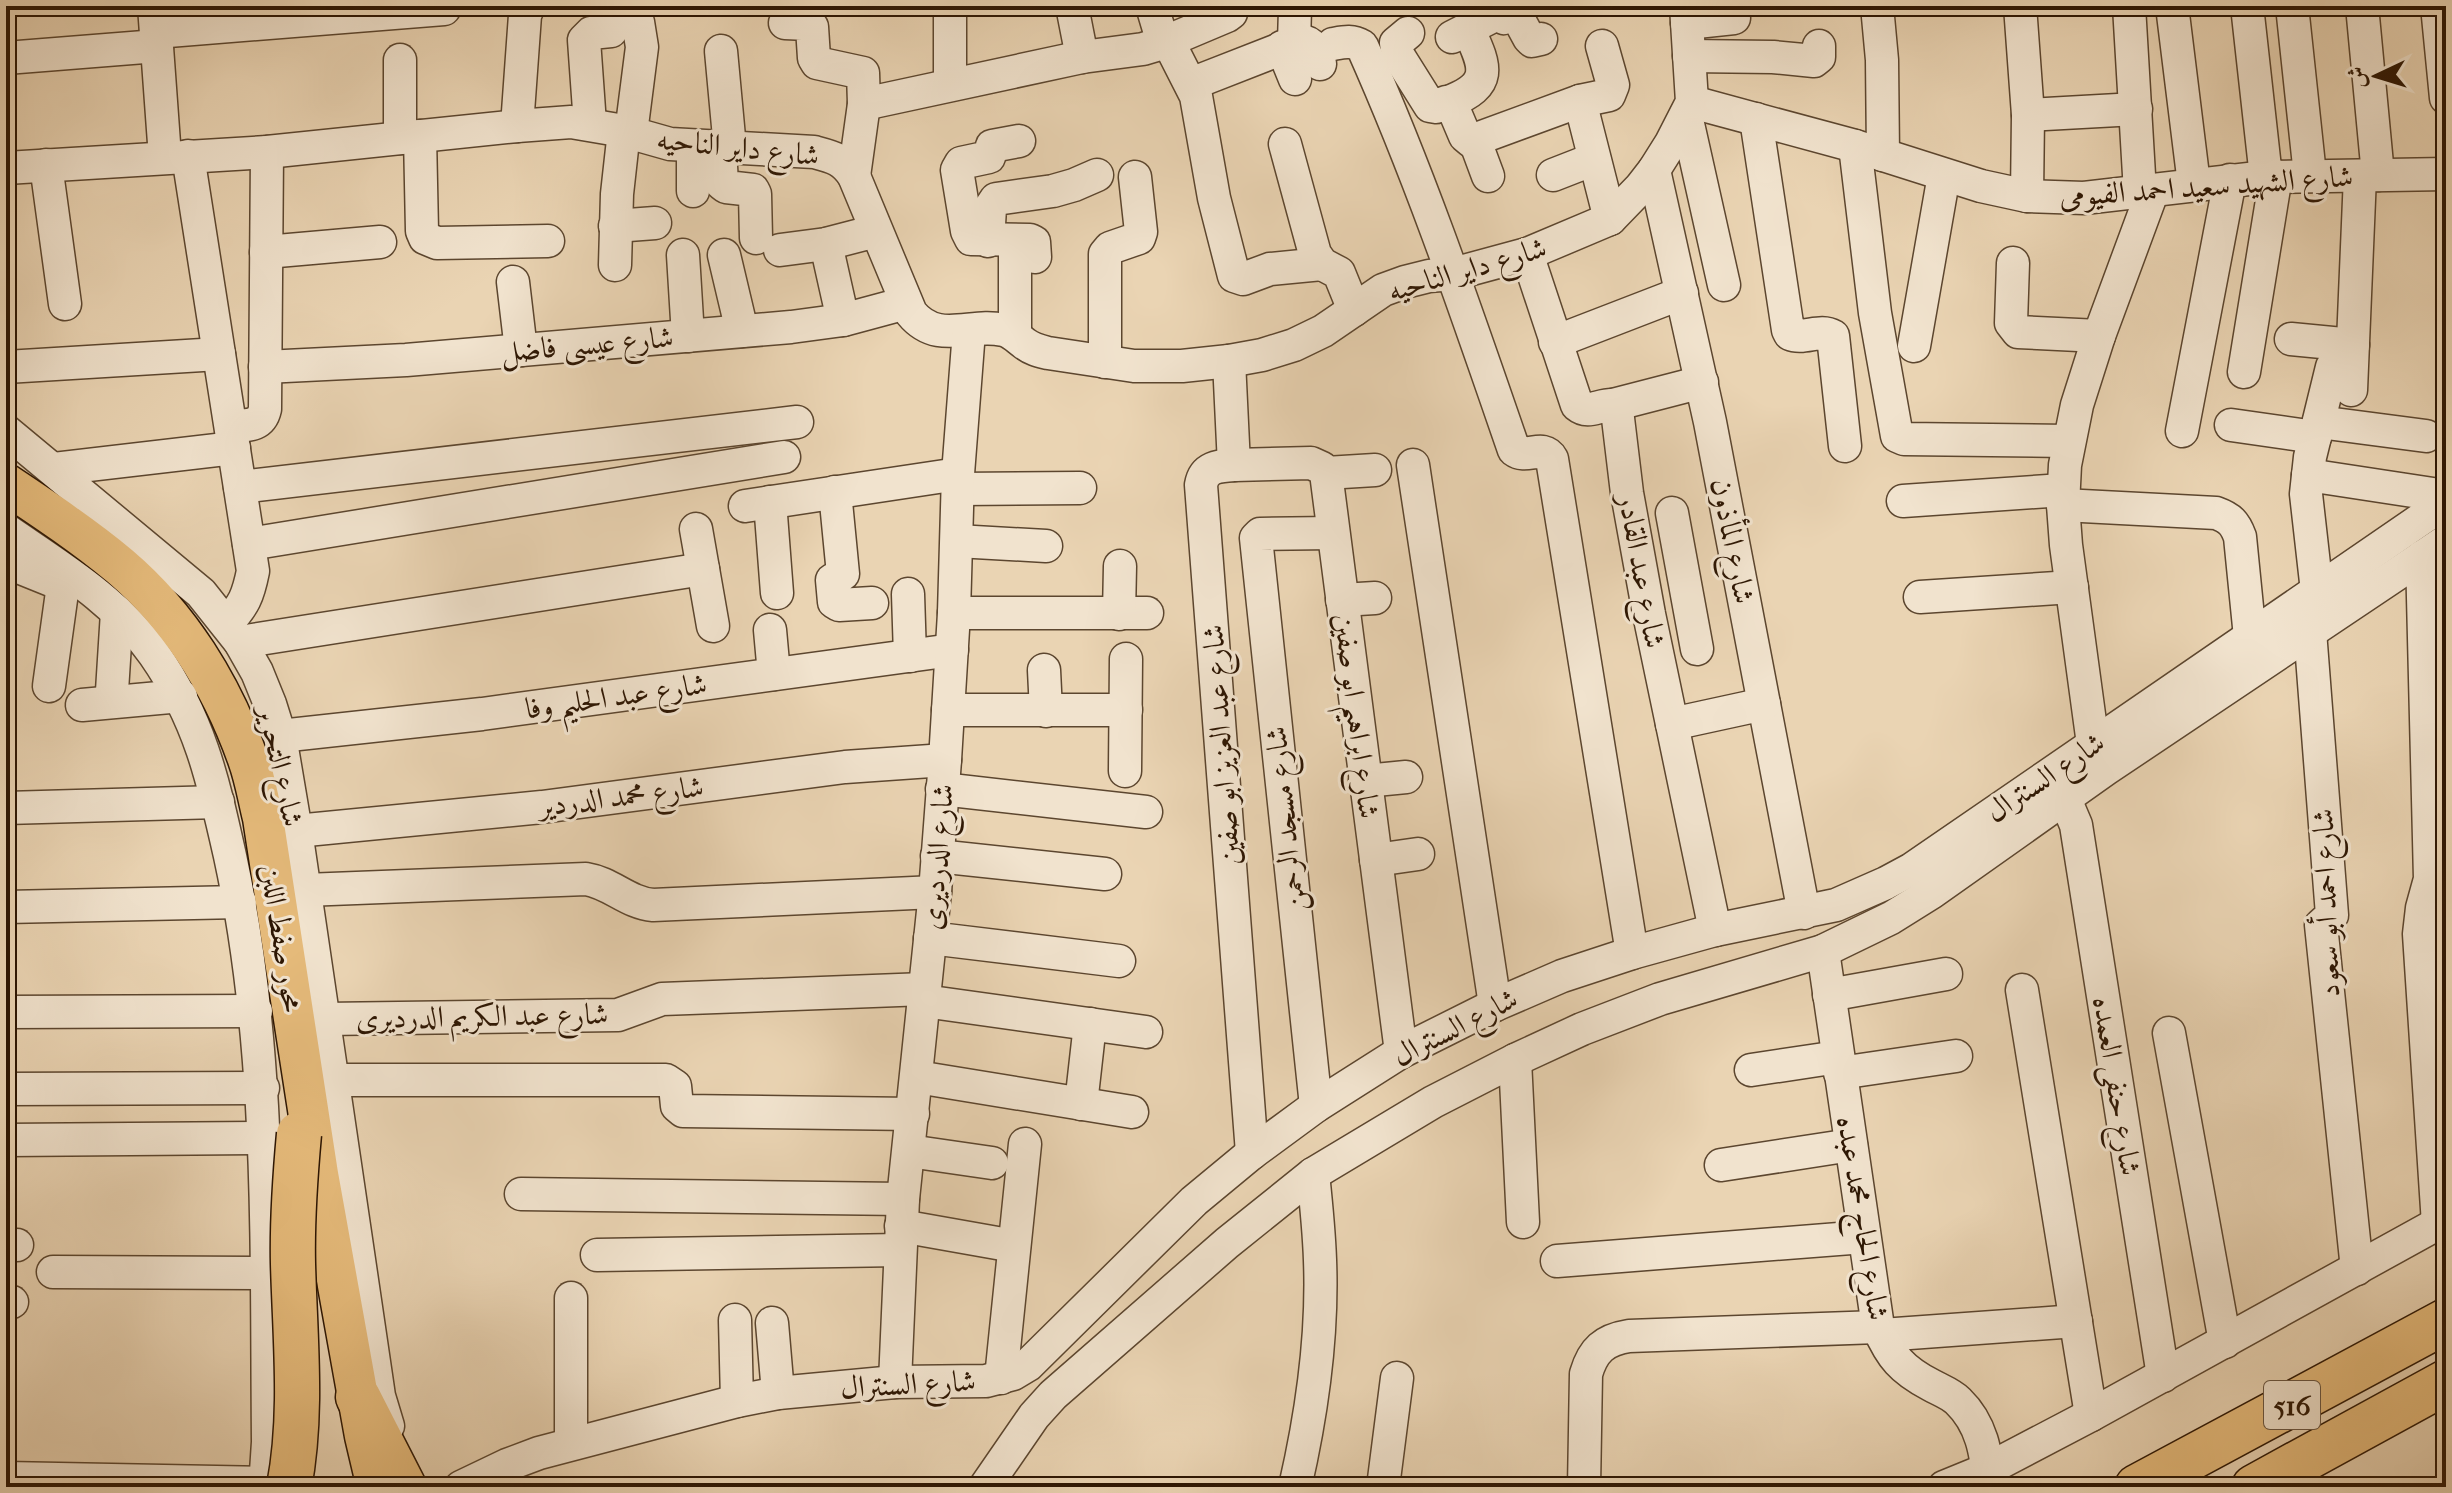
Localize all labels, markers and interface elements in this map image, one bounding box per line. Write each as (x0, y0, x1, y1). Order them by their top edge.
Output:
north arrow (2336, 36, 2416, 116)
text: ش (2343, 66, 2371, 89)
street label: شارع داير الناحيه (654, 122, 821, 180)
street label: شارع الشهيد سعيد احمد الفيومى (2058, 159, 2355, 221)
street label: شارع داير الناحيه (1384, 230, 1552, 316)
street label: شارع عيسى فاضل (499, 320, 675, 376)
street label: شارع المأذون (1696, 475, 1766, 608)
street label: شارع عبد القادر (1603, 488, 1672, 652)
street label: شارع ابراهيم ابو صفين (1316, 611, 1386, 822)
street label: شارع عبد العزيز ابو صفين (1196, 623, 1254, 866)
street label: شارع عبد الحليم وفا (523, 666, 711, 737)
street label: شارع التحرير (243, 699, 310, 831)
street label: شارع مسجد الرحمن (1258, 724, 1320, 913)
street label: شارع السنترال (1979, 725, 2115, 836)
street label: شارع محمد الدردير (534, 769, 706, 831)
street label: شارع الدرديرى (914, 783, 968, 932)
street label: شارع احمد أبو سعود (2302, 808, 2354, 998)
street label: محور صفط اللبن (252, 862, 310, 1014)
street label: شارع السنترال (1387, 981, 1527, 1080)
street label: شارع حنفى العمده (2078, 994, 2148, 1179)
street label: شارع عبد الكريم الدرديرى (355, 997, 609, 1044)
street label: شارع الحاج محمد عبده (1821, 1113, 1896, 1324)
street label: شارع السنترال (839, 1363, 977, 1413)
road number: 516 (2264, 1381, 2320, 1429)

